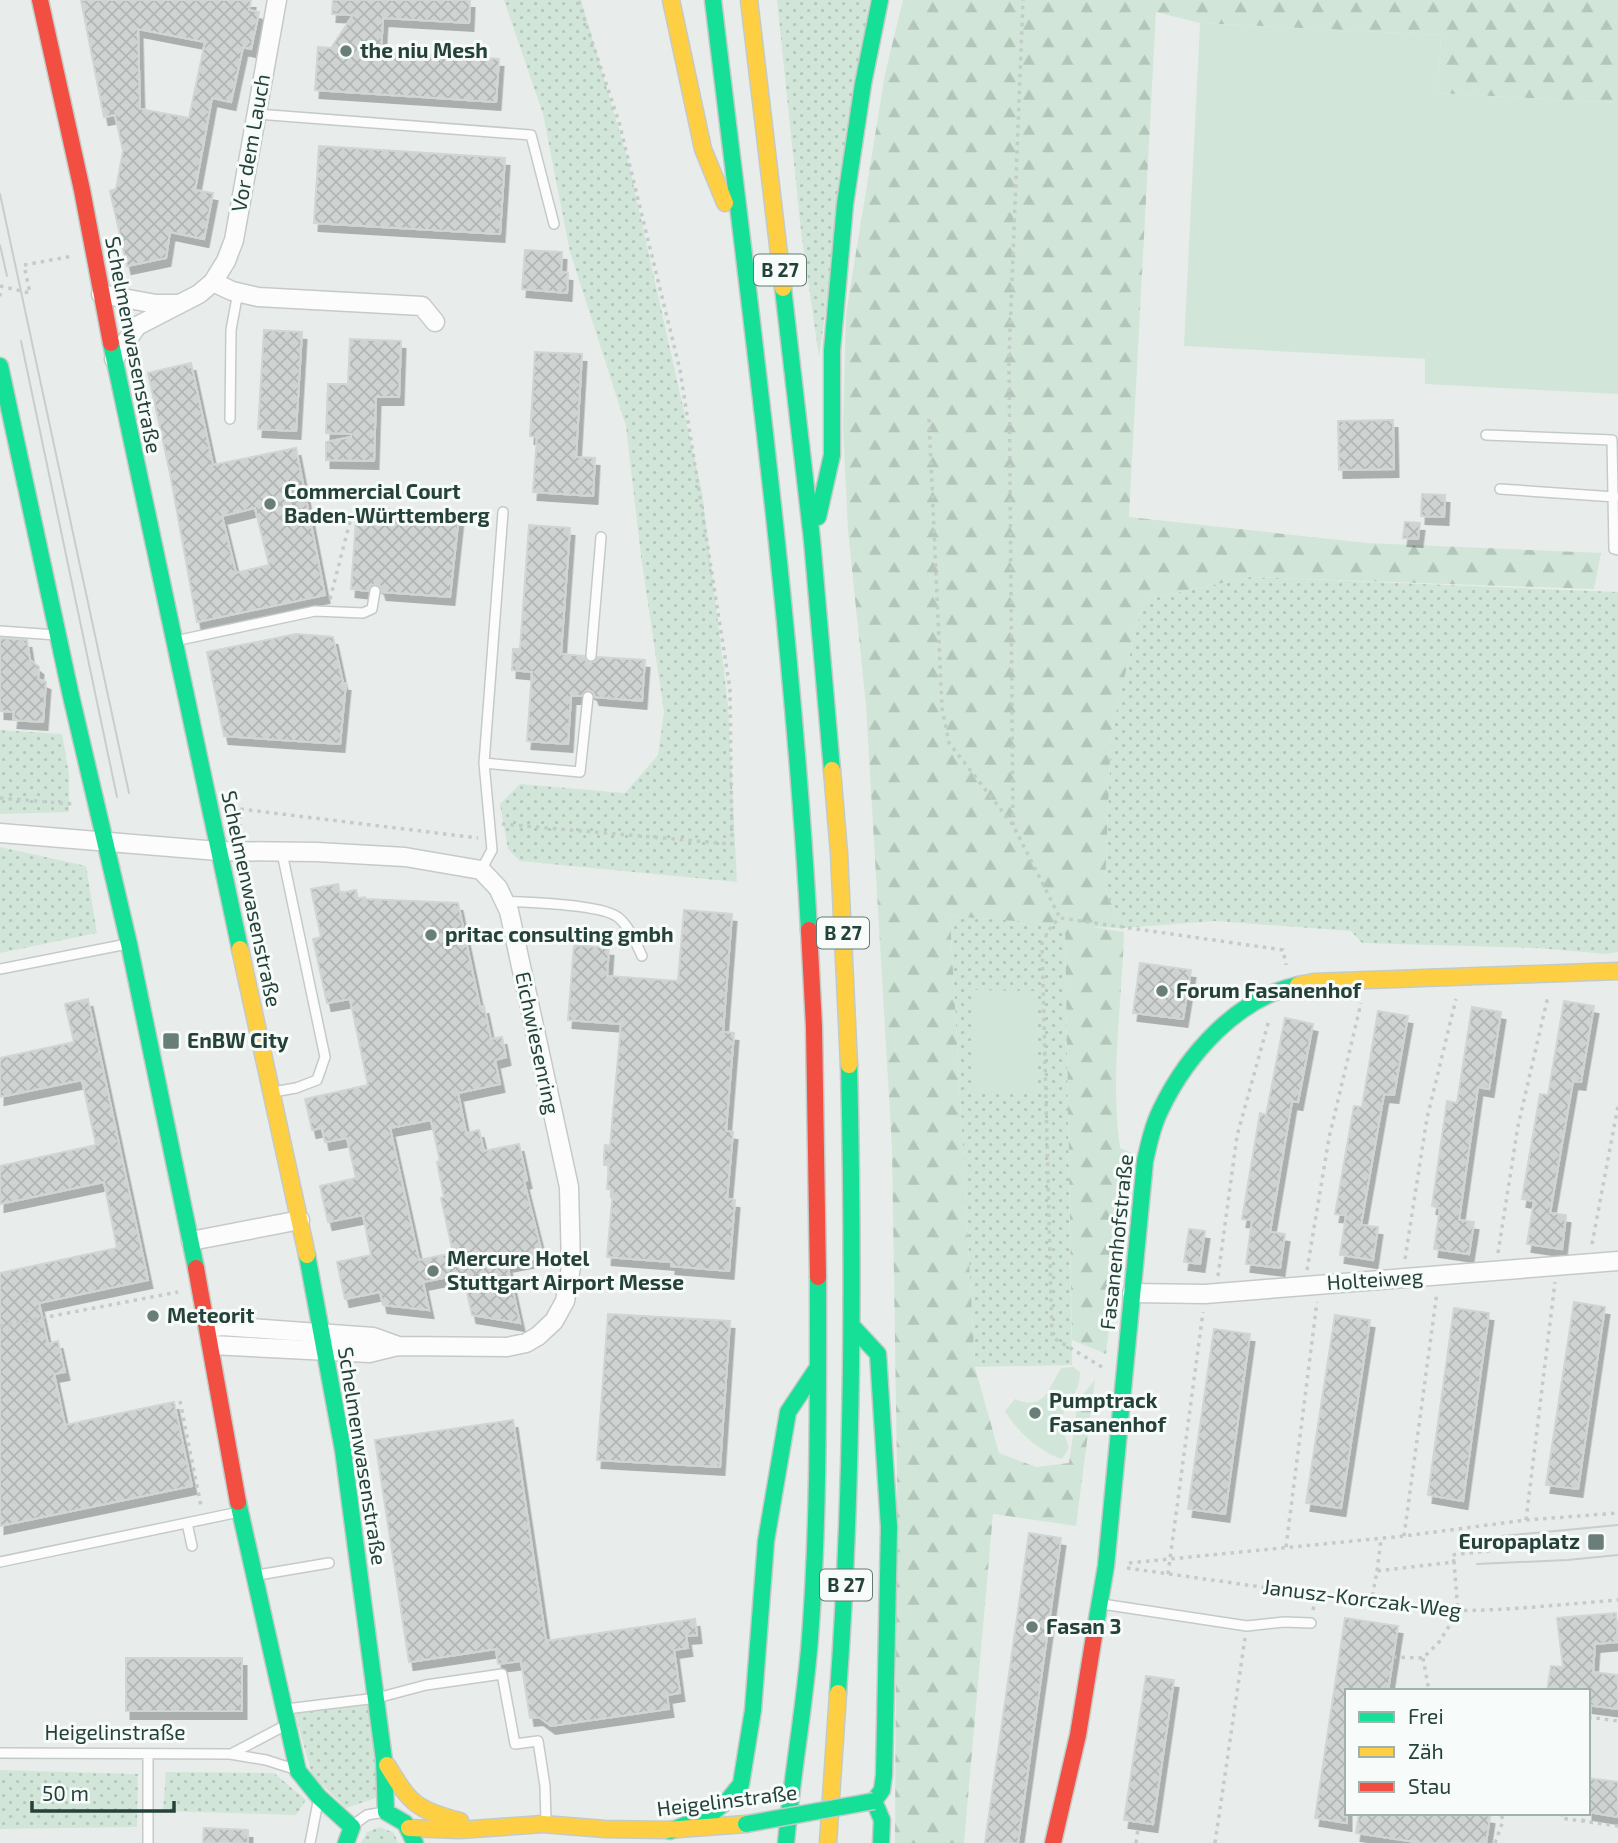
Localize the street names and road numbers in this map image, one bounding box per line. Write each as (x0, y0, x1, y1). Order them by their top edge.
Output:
street label: Vor dem Lauch (225, 72, 274, 214)
street label: Schelmenwasenstraße (101, 234, 168, 455)
road number: B 27 (754, 254, 806, 286)
street label: Schelmenwasenstraße (217, 788, 288, 1009)
road number: B 27 (817, 917, 869, 948)
street label: Eichwiesenring (511, 969, 566, 1116)
street label: Fasanenhofstraße (1094, 1153, 1137, 1331)
street label: Holteiweg (1326, 1263, 1424, 1294)
street label: Schelmenwasenstraße (334, 1345, 393, 1567)
road number: B 27 (820, 1569, 872, 1600)
street label: Janusz-Korczak-Weg (1261, 1573, 1463, 1622)
street label: Heigelinstraße (44, 1719, 186, 1744)
street label: Heigelinstraße (655, 1779, 798, 1821)

